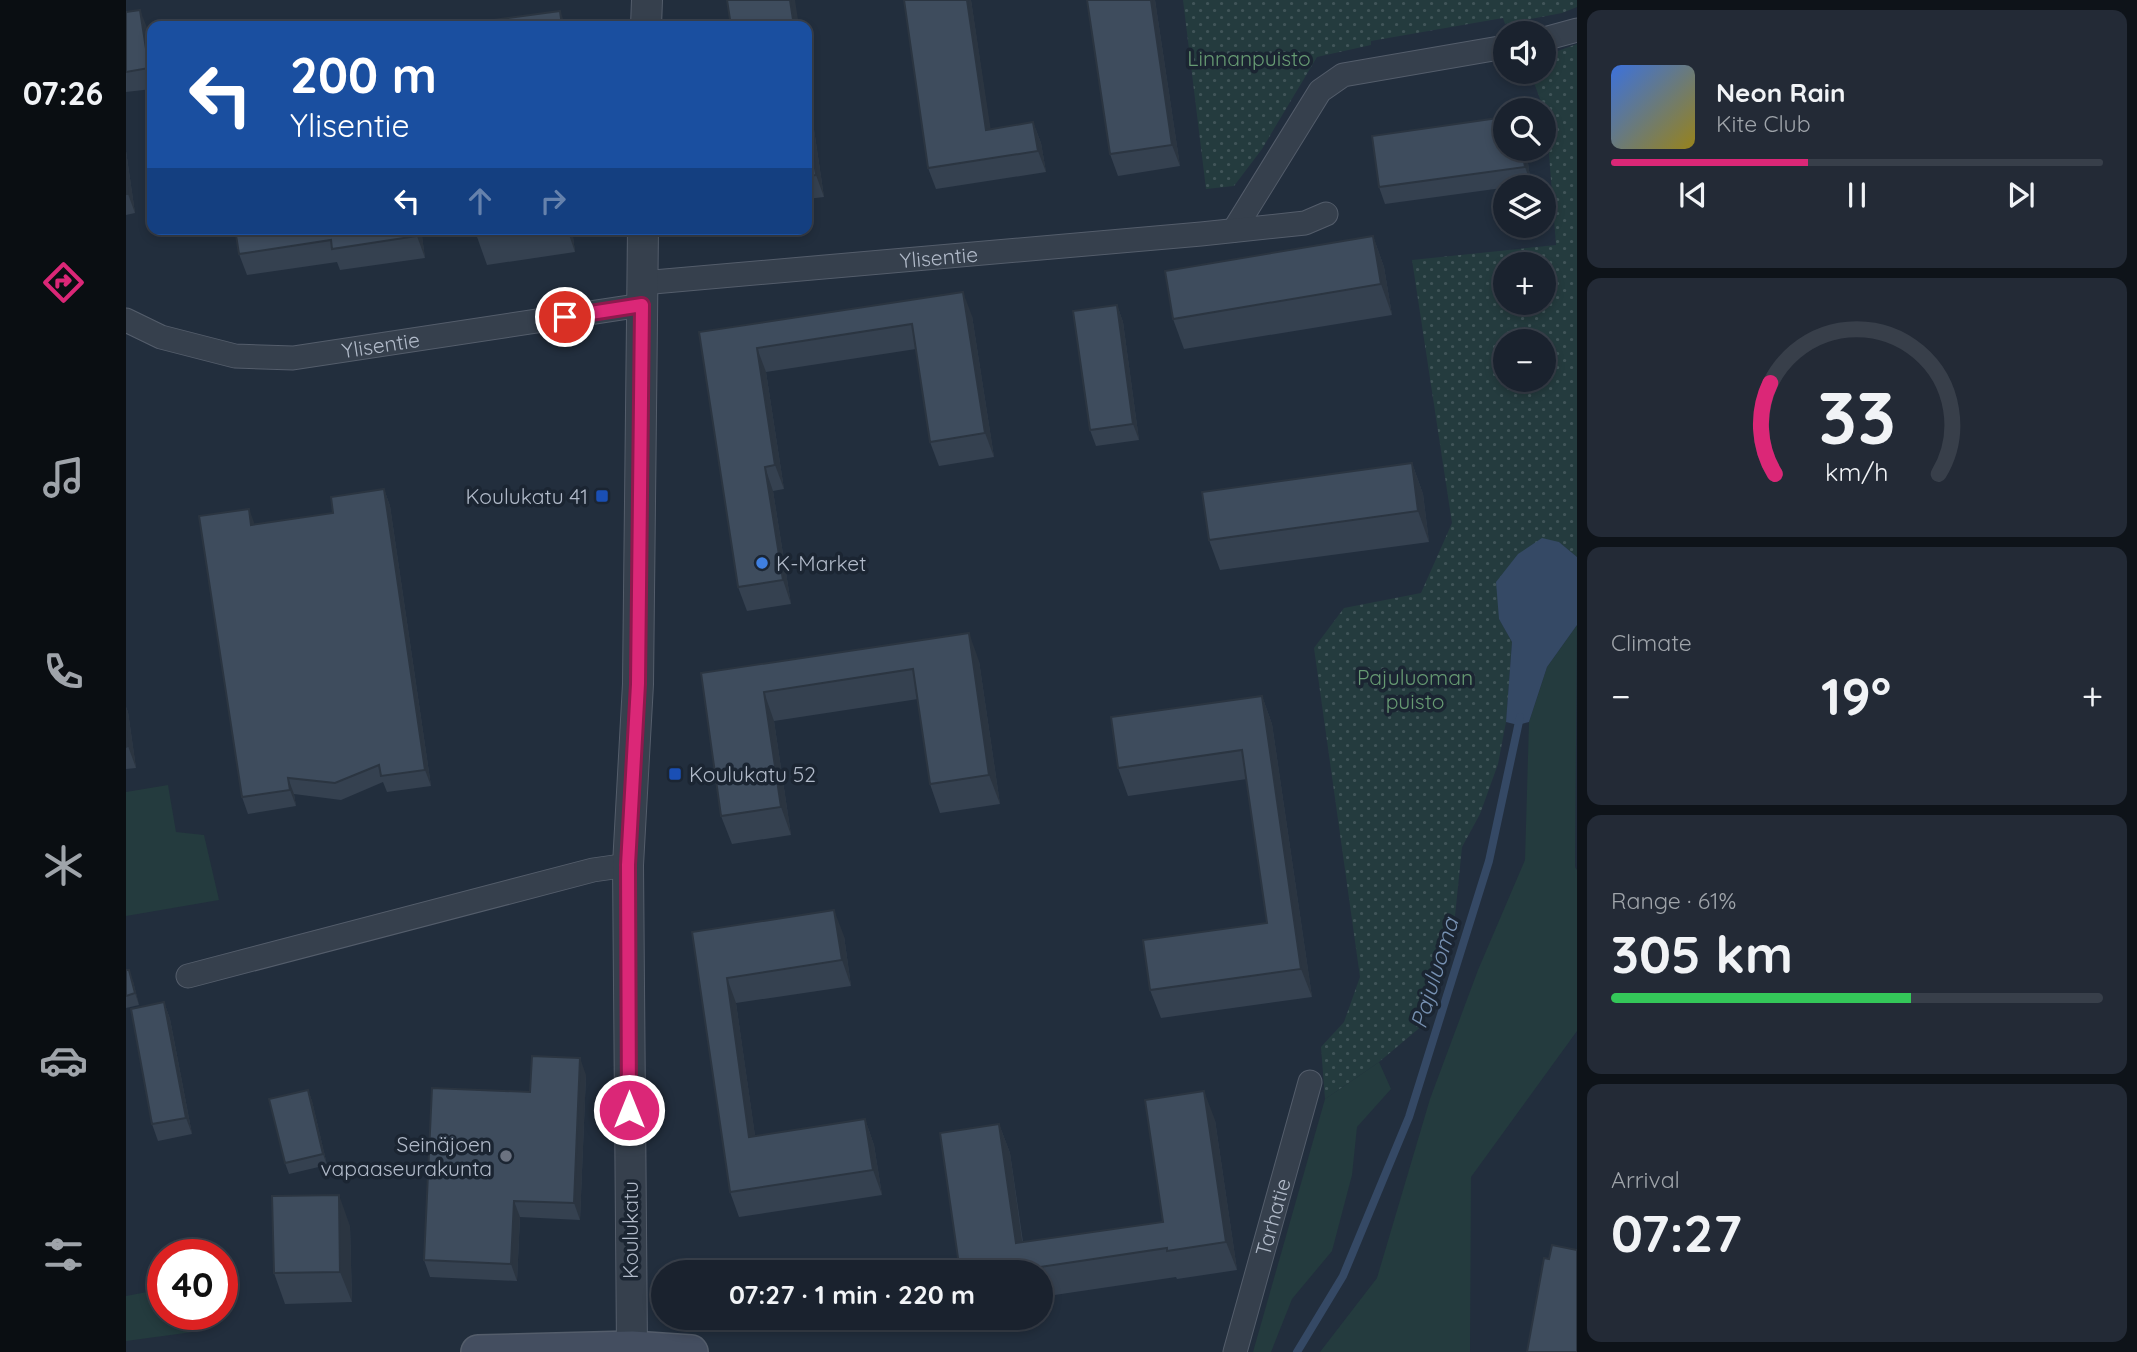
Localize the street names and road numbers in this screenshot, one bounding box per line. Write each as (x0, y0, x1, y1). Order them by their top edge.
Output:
street label: Ylisentie (899, 241, 979, 273)
street label: Ylisentie (340, 326, 421, 363)
street label: Tarhatie (1249, 1175, 1296, 1259)
street label: Koulukatu (617, 1181, 643, 1279)

